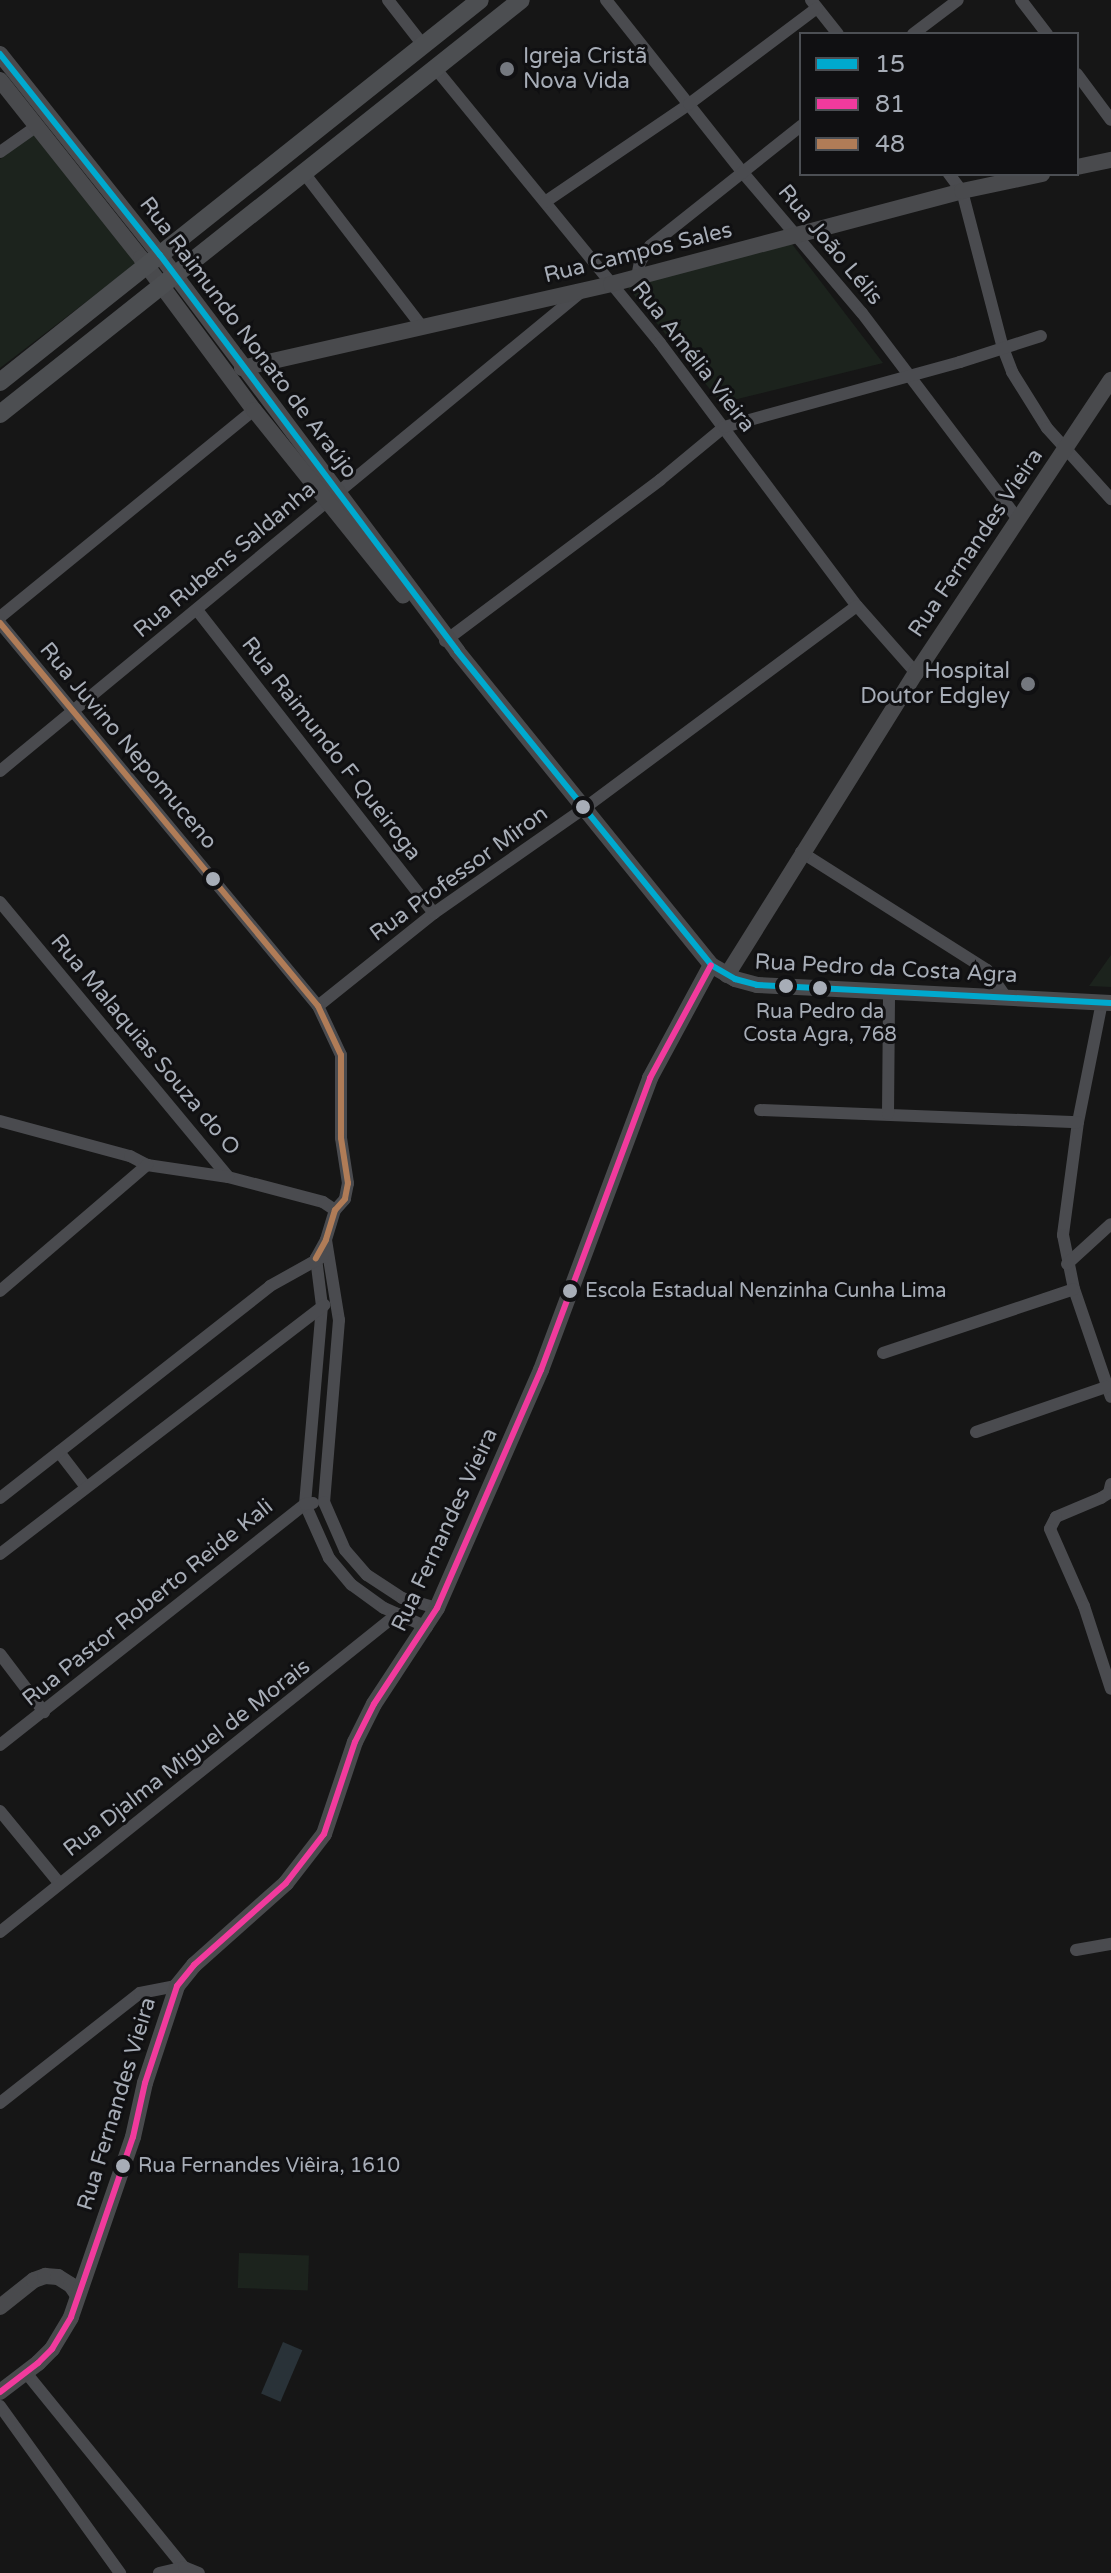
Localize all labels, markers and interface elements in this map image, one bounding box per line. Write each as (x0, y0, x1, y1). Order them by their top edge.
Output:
legend (799, 32, 1079, 176)
place label: Igreja Cristã Nova Vida (523, 43, 647, 94)
text: 15 (875, 50, 905, 79)
marker: Igreja Cristã Nova Vida (498, 60, 516, 78)
text: 81 (875, 90, 905, 119)
text: 48 (875, 130, 905, 159)
street label: Rua João Lélis (772, 179, 888, 311)
street label: Rua Raimundo Nonato de Araújo (133, 192, 363, 484)
street label: Rua Campos Sales (541, 217, 735, 289)
street label: Rua Amélia Vieira (626, 276, 760, 438)
street label: Rua Fernandes Vieira (903, 444, 1049, 642)
street label: Rua Rubens Saldanha (129, 476, 321, 644)
street label: Rua Raimundo F Queiroga (236, 632, 426, 866)
street label: Rua Juvino Nepomuceno (34, 637, 222, 855)
place label: Hospital Doutor Edgley (860, 658, 1010, 710)
marker: Hospital Doutor Edgley (1017, 673, 1039, 695)
unlabelled marker (575, 799, 591, 815)
street label: Rua Professor Miron (365, 801, 553, 947)
unlabelled marker (205, 871, 221, 887)
street label: Rua Malaquias Souza do O (45, 929, 245, 1161)
street label: Rua Pedro da Costa Agra (754, 949, 1018, 989)
unlabelled marker (778, 978, 794, 994)
marker: Rua Pedro da Costa Agra, 768 (812, 980, 828, 996)
place label: Rua Pedro da Costa Agra, 768 (743, 1000, 897, 1047)
place label: Escola Estadual Nenzinha Cunha Lima (585, 1279, 946, 1303)
marker: Escola Estadual Nenzinha Cunha Lima (562, 1283, 578, 1299)
street label: Rua Fernandes Vieira (386, 1424, 504, 1636)
street label: Rua Pastor Roberto Reide Kali (17, 1494, 279, 1712)
street label: Rua Djalma Miguel de Morais (58, 1653, 316, 1863)
street label: Rua Fernandes Vieira (72, 1994, 162, 2214)
place label: Rua Fernandes Viêira, 1610 (138, 2154, 400, 2178)
marker: Rua Fernandes Viêira, 1610 (115, 2158, 131, 2174)

